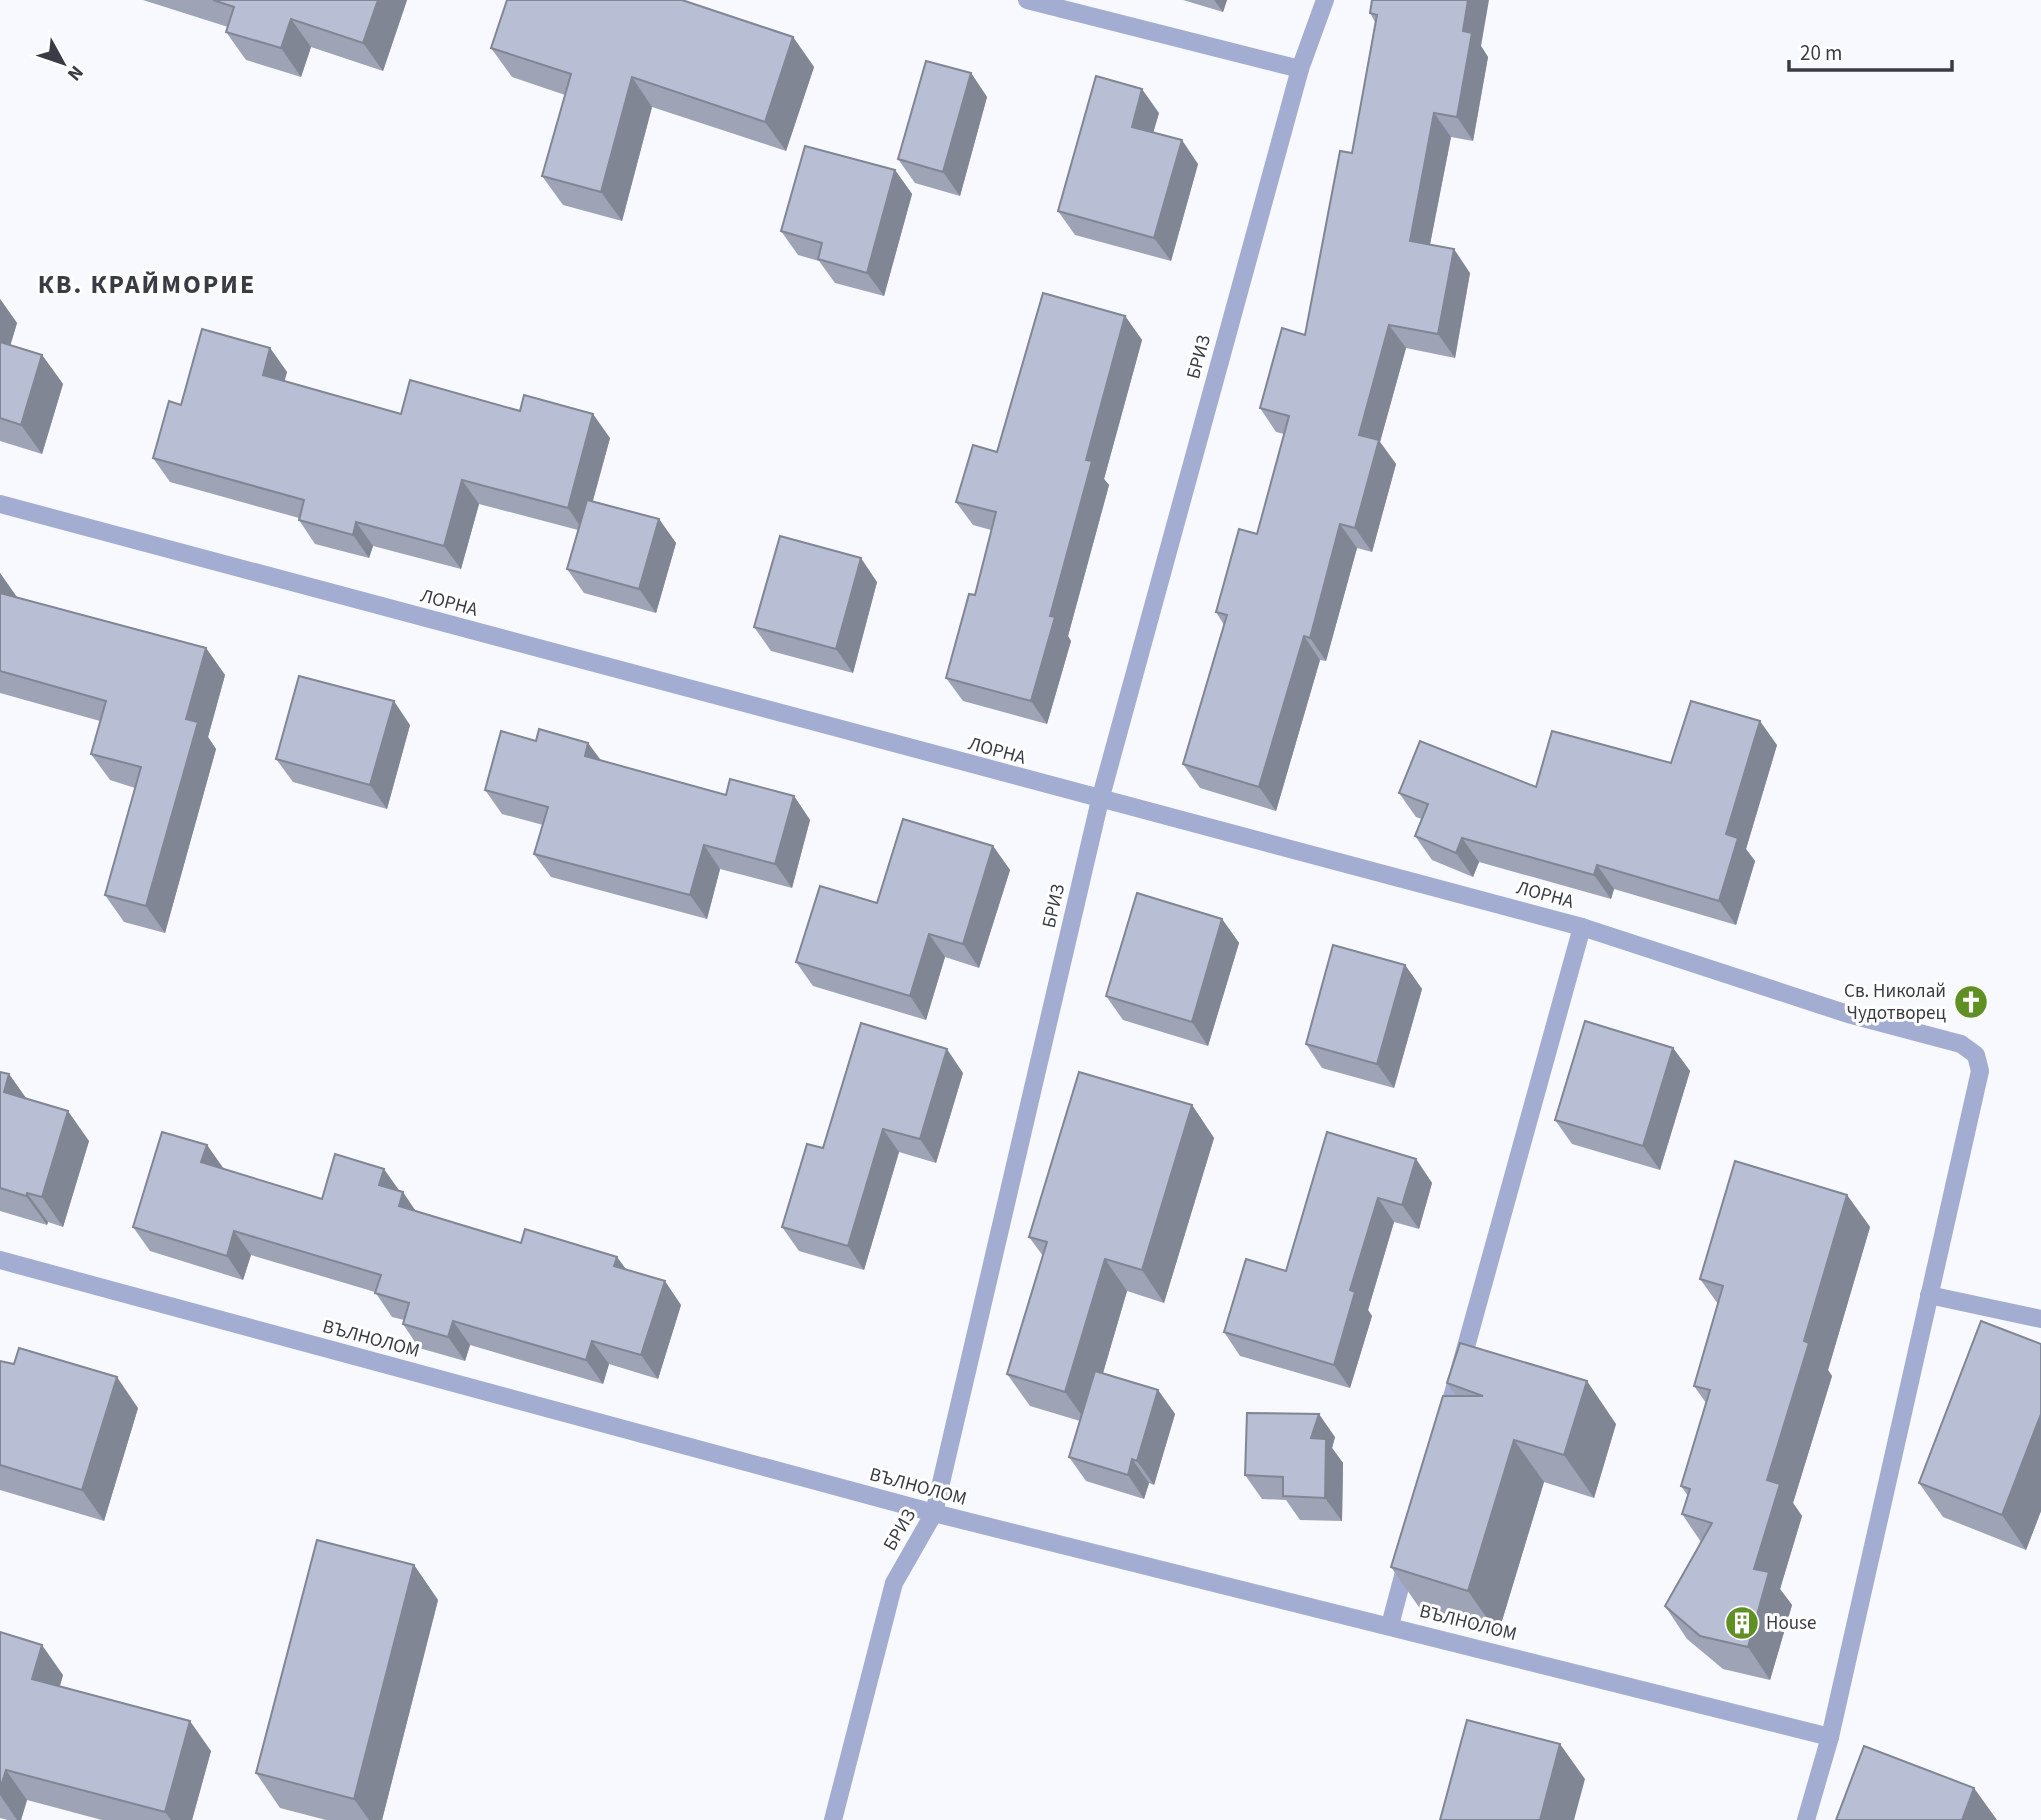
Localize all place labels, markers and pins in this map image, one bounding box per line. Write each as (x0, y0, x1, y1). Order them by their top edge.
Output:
place label: Св. Николай Чудотворец (1844, 978, 1946, 1027)
church icon: Св. Николай Чудотворец (1952, 983, 1990, 1021)
building icon: House (1723, 1604, 1761, 1642)
place label: House (1766, 1610, 1816, 1637)

